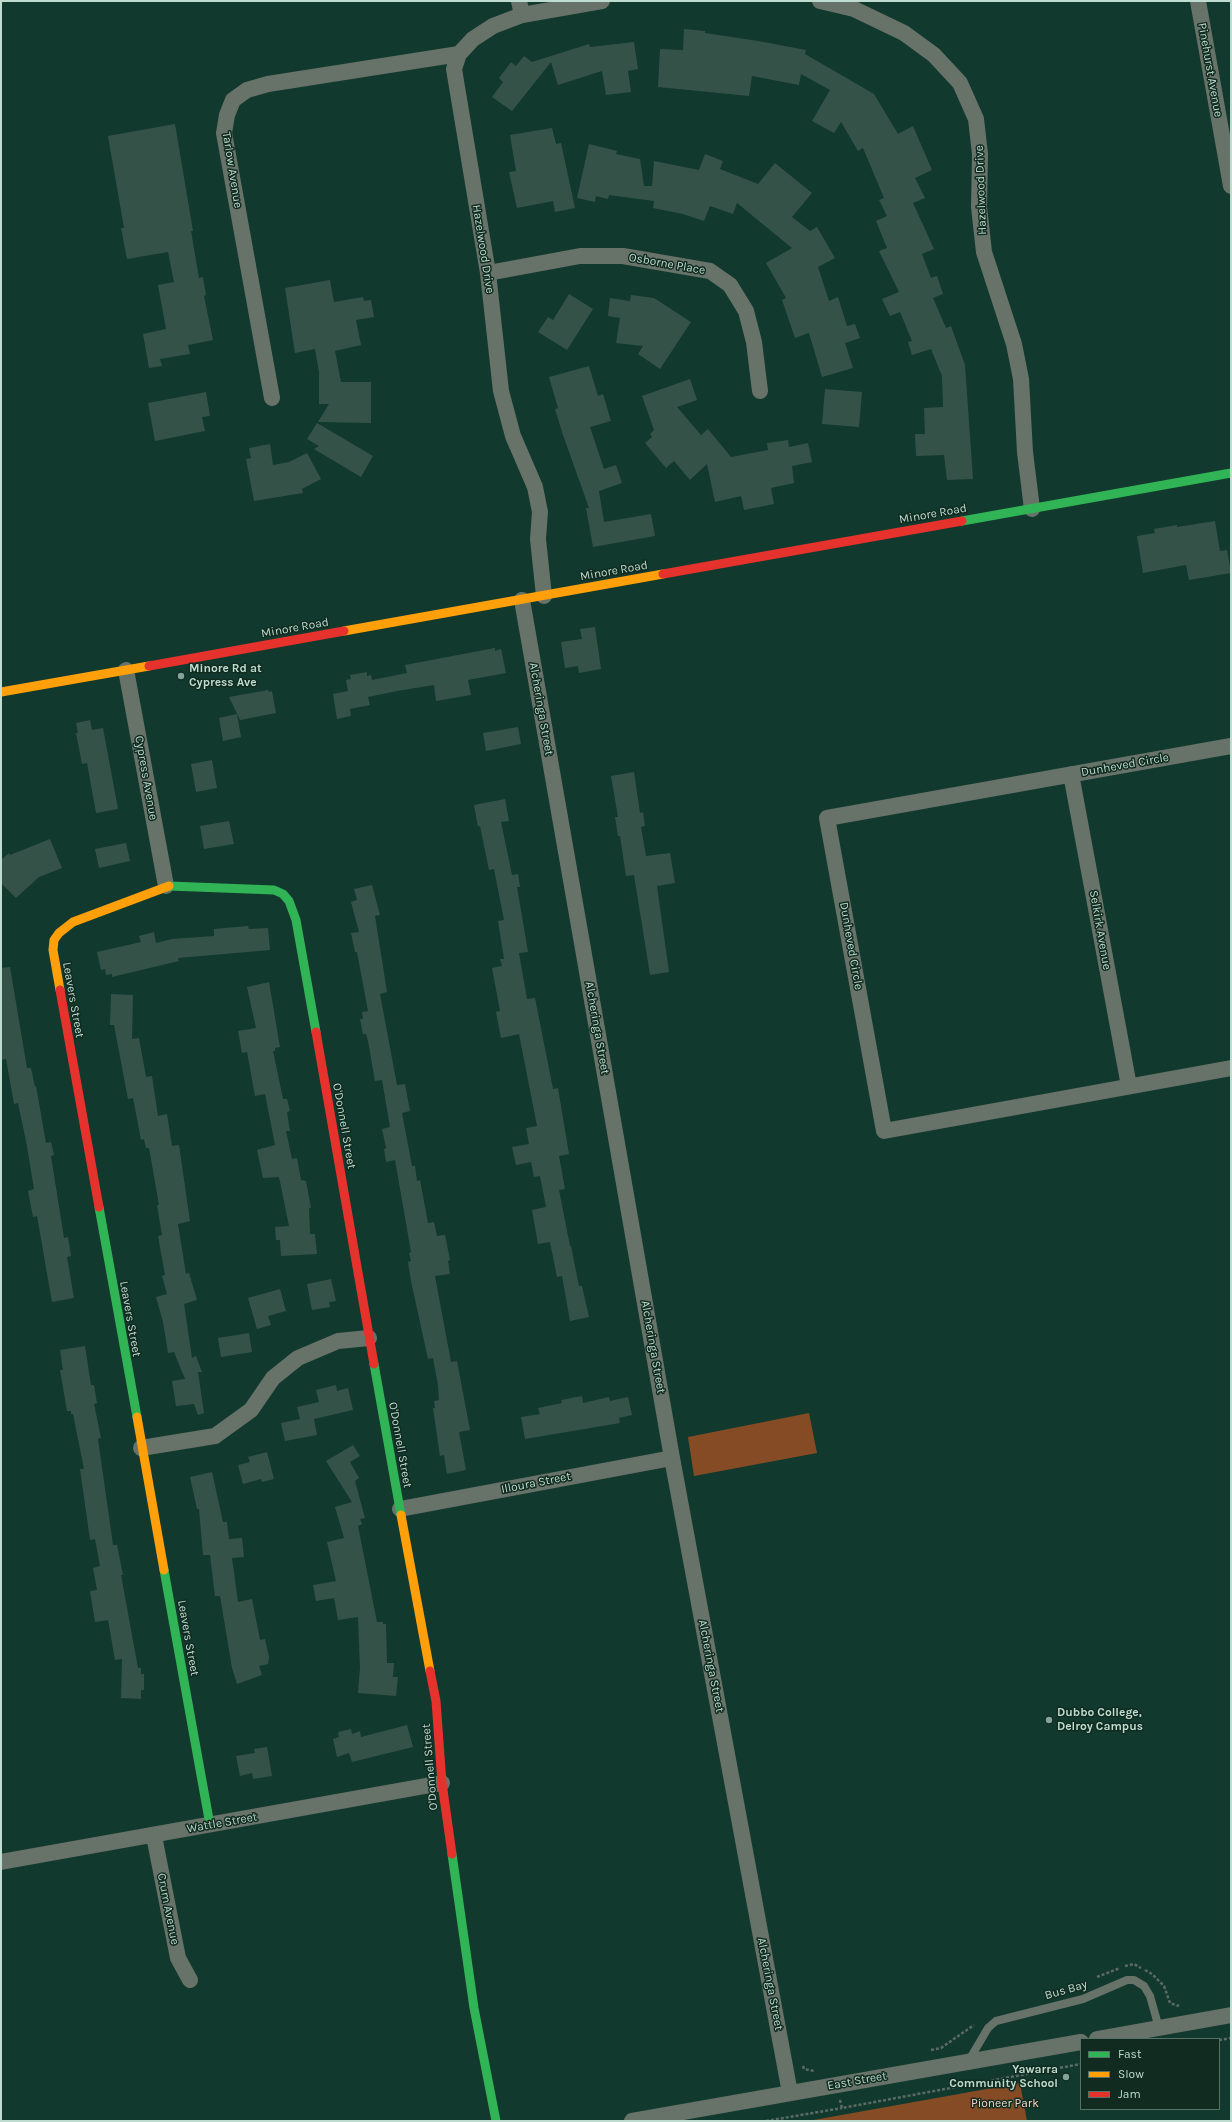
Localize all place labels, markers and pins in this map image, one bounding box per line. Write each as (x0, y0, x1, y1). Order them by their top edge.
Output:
place label: Minore Rd at Cypress Ave (189, 662, 262, 690)
marker: Minore Rd at Cypress Ave (176, 671, 186, 681)
place label: Dubbo College, Delroy Campus (1057, 1706, 1143, 1734)
marker: Dubbo College, Delroy Campus (1044, 1715, 1054, 1725)
place label: Yawarra Community School (949, 2063, 1058, 2091)
marker: Yawarra Community School (1061, 2072, 1071, 2082)

